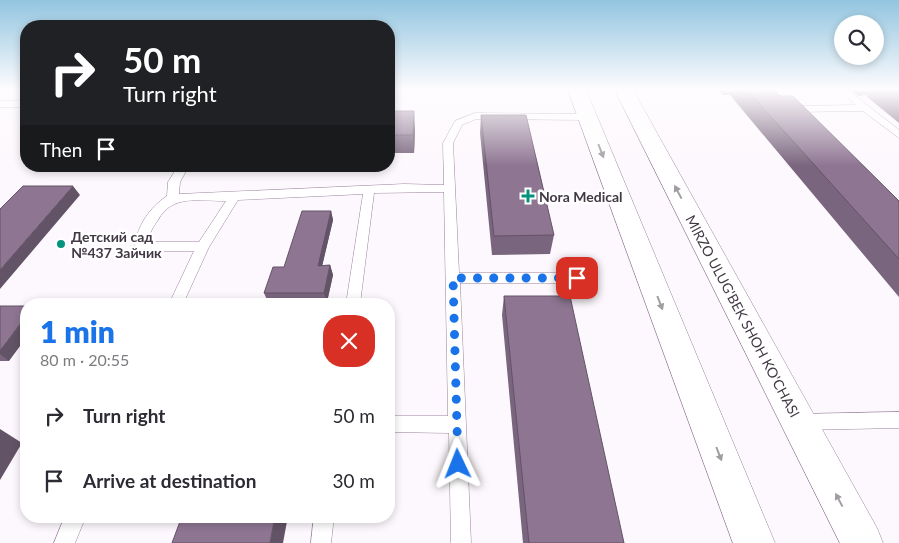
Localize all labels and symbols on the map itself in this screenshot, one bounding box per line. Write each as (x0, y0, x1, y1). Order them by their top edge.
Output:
one-way arrow (597, 144, 605, 159)
one-way arrow (674, 185, 682, 200)
place label: Nora Medical (539, 188, 623, 205)
marker: Nora Medical (521, 189, 535, 203)
street label: MIRZO ULUG'BEK SHOH KO'CHASI (682, 212, 804, 420)
place label: Детский сад №437 Зайчик (71, 228, 162, 261)
marker: Детский сад №437 Зайчик (55, 238, 67, 250)
pin (556, 257, 598, 299)
one-way arrow (656, 296, 664, 311)
position arrow (431, 437, 483, 489)
one-way arrow (715, 447, 723, 462)
one-way arrow (835, 493, 843, 507)

